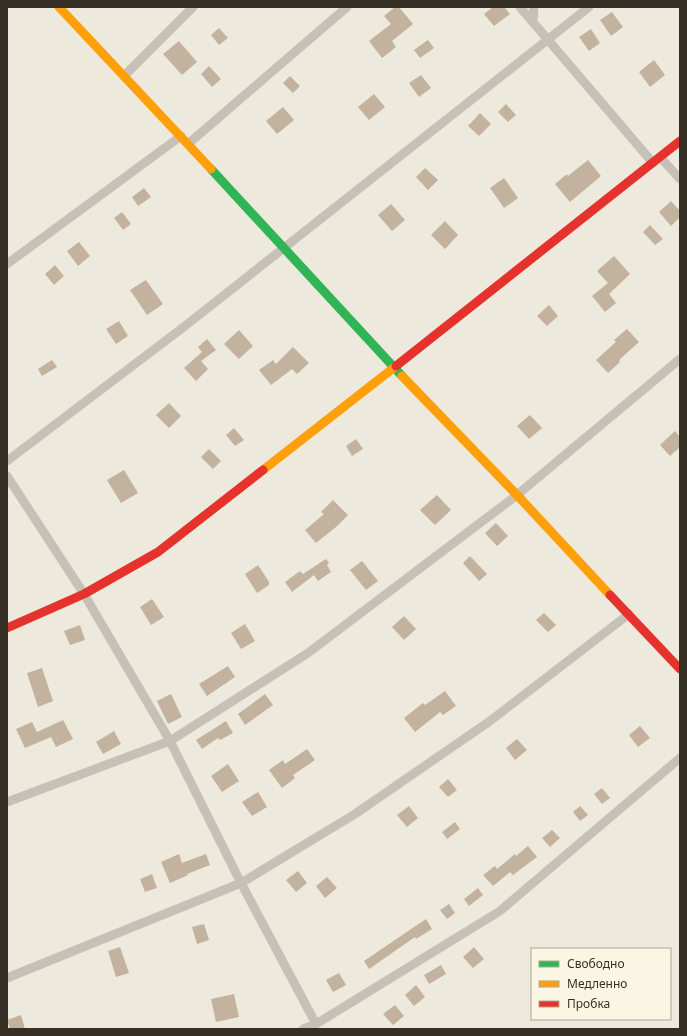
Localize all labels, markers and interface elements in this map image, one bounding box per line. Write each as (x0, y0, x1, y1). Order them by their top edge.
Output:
legend (531, 948, 671, 1020)
text: Свободно (567, 955, 625, 972)
text: Медленно (567, 975, 627, 992)
text: Пробка (567, 995, 610, 1012)

